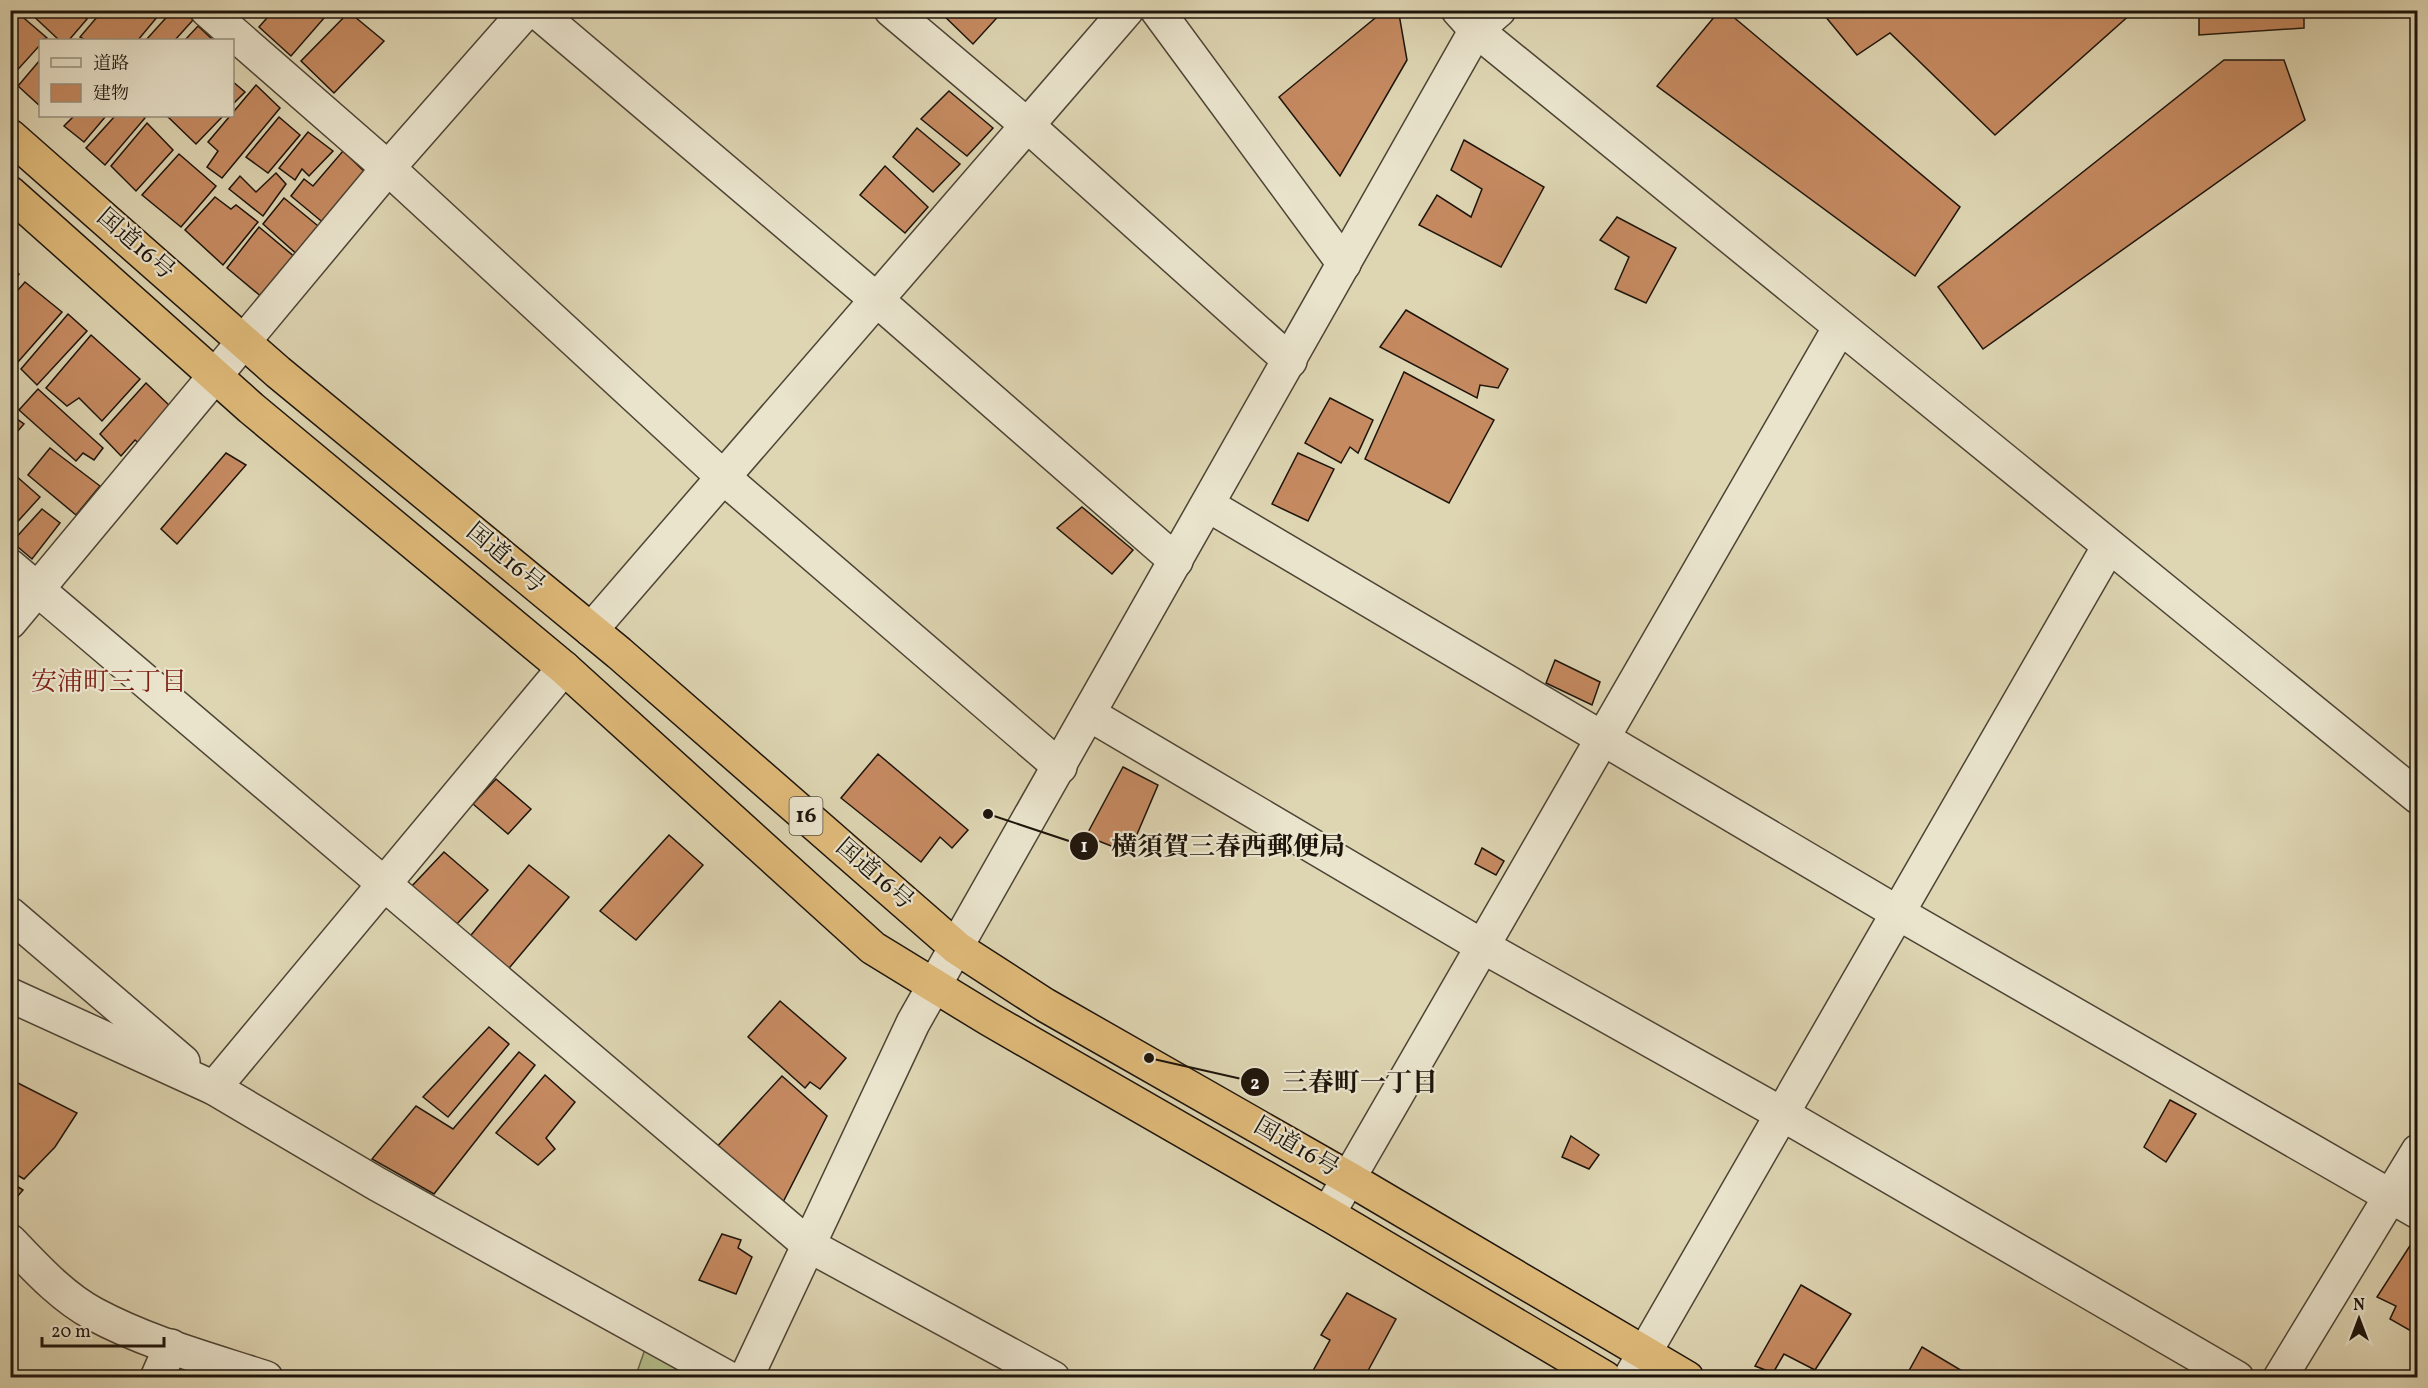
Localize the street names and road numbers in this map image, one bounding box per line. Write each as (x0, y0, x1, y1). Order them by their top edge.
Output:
street label: 国道16号 (89, 202, 181, 288)
street label: 国道16号 (458, 516, 552, 602)
road number: 16 (790, 797, 822, 835)
street label: 国道16号 (828, 832, 920, 918)
street label: 国道16号 (1247, 1110, 1345, 1186)

